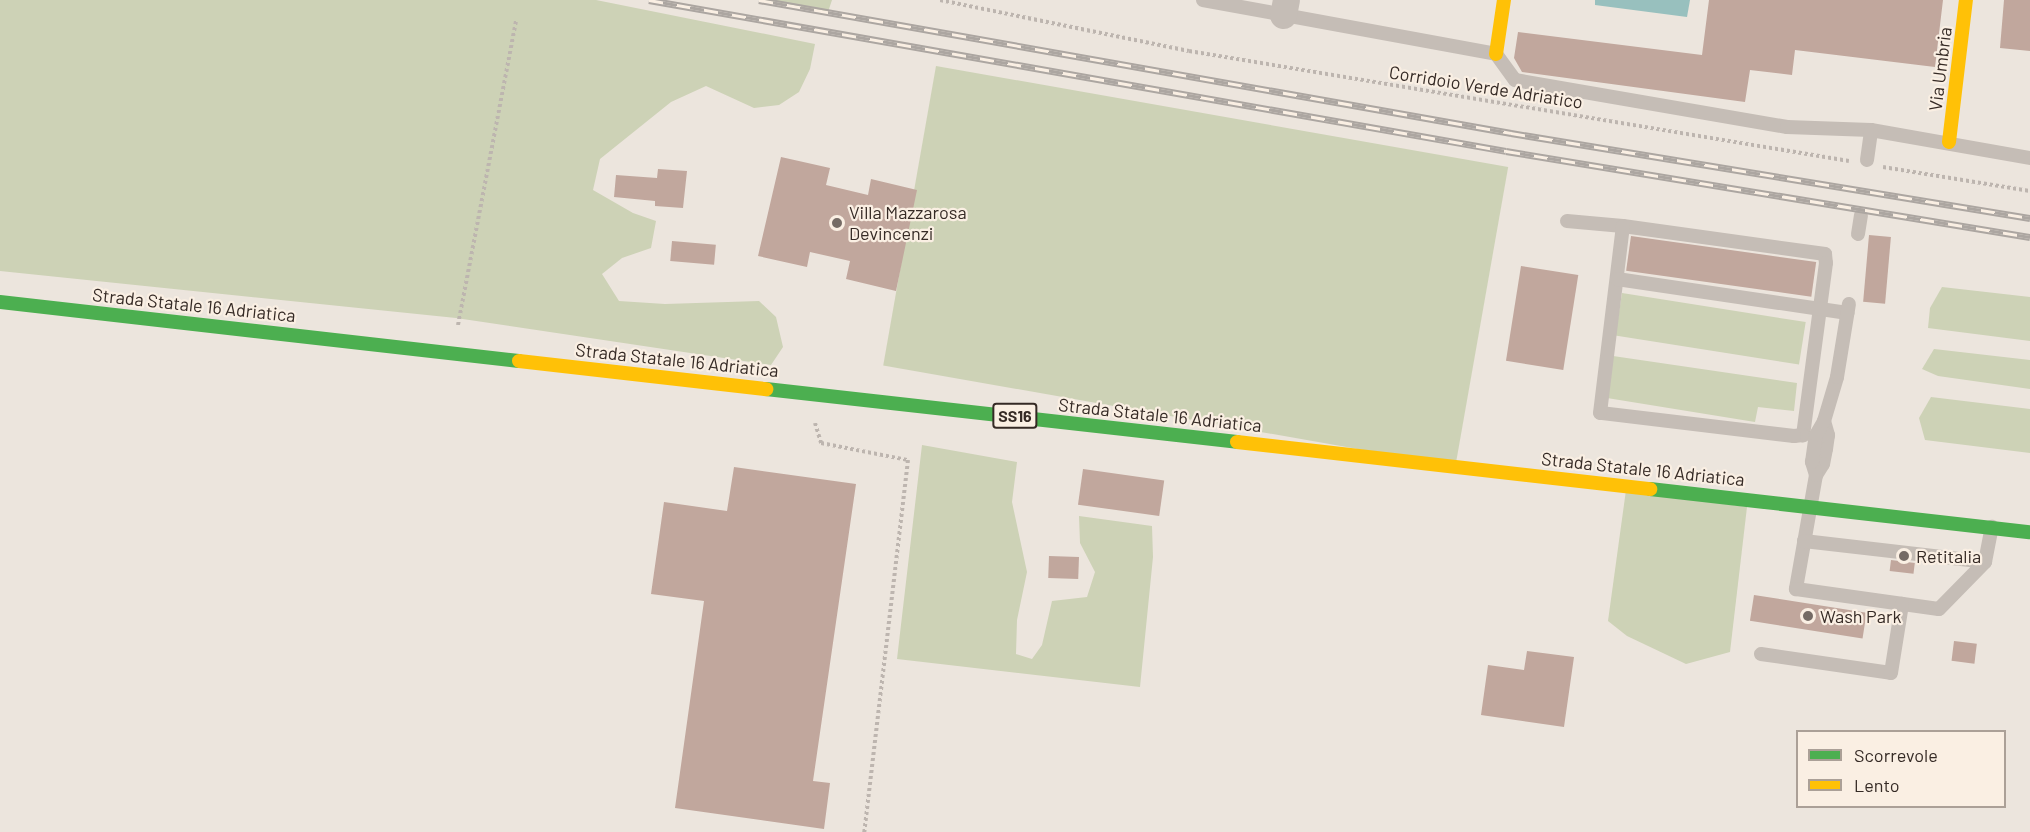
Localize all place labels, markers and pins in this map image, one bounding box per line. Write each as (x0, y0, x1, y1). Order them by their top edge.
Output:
place label: Villa Mazzarosa Devincenzi (849, 202, 967, 244)
marker: Villa Mazzarosa Devincenzi (830, 216, 844, 230)
place label: Retitalia (1916, 545, 1981, 567)
marker: Retitalia (1897, 549, 1911, 563)
place label: Wash Park (1820, 605, 1901, 627)
marker: Wash Park (1801, 609, 1815, 623)

